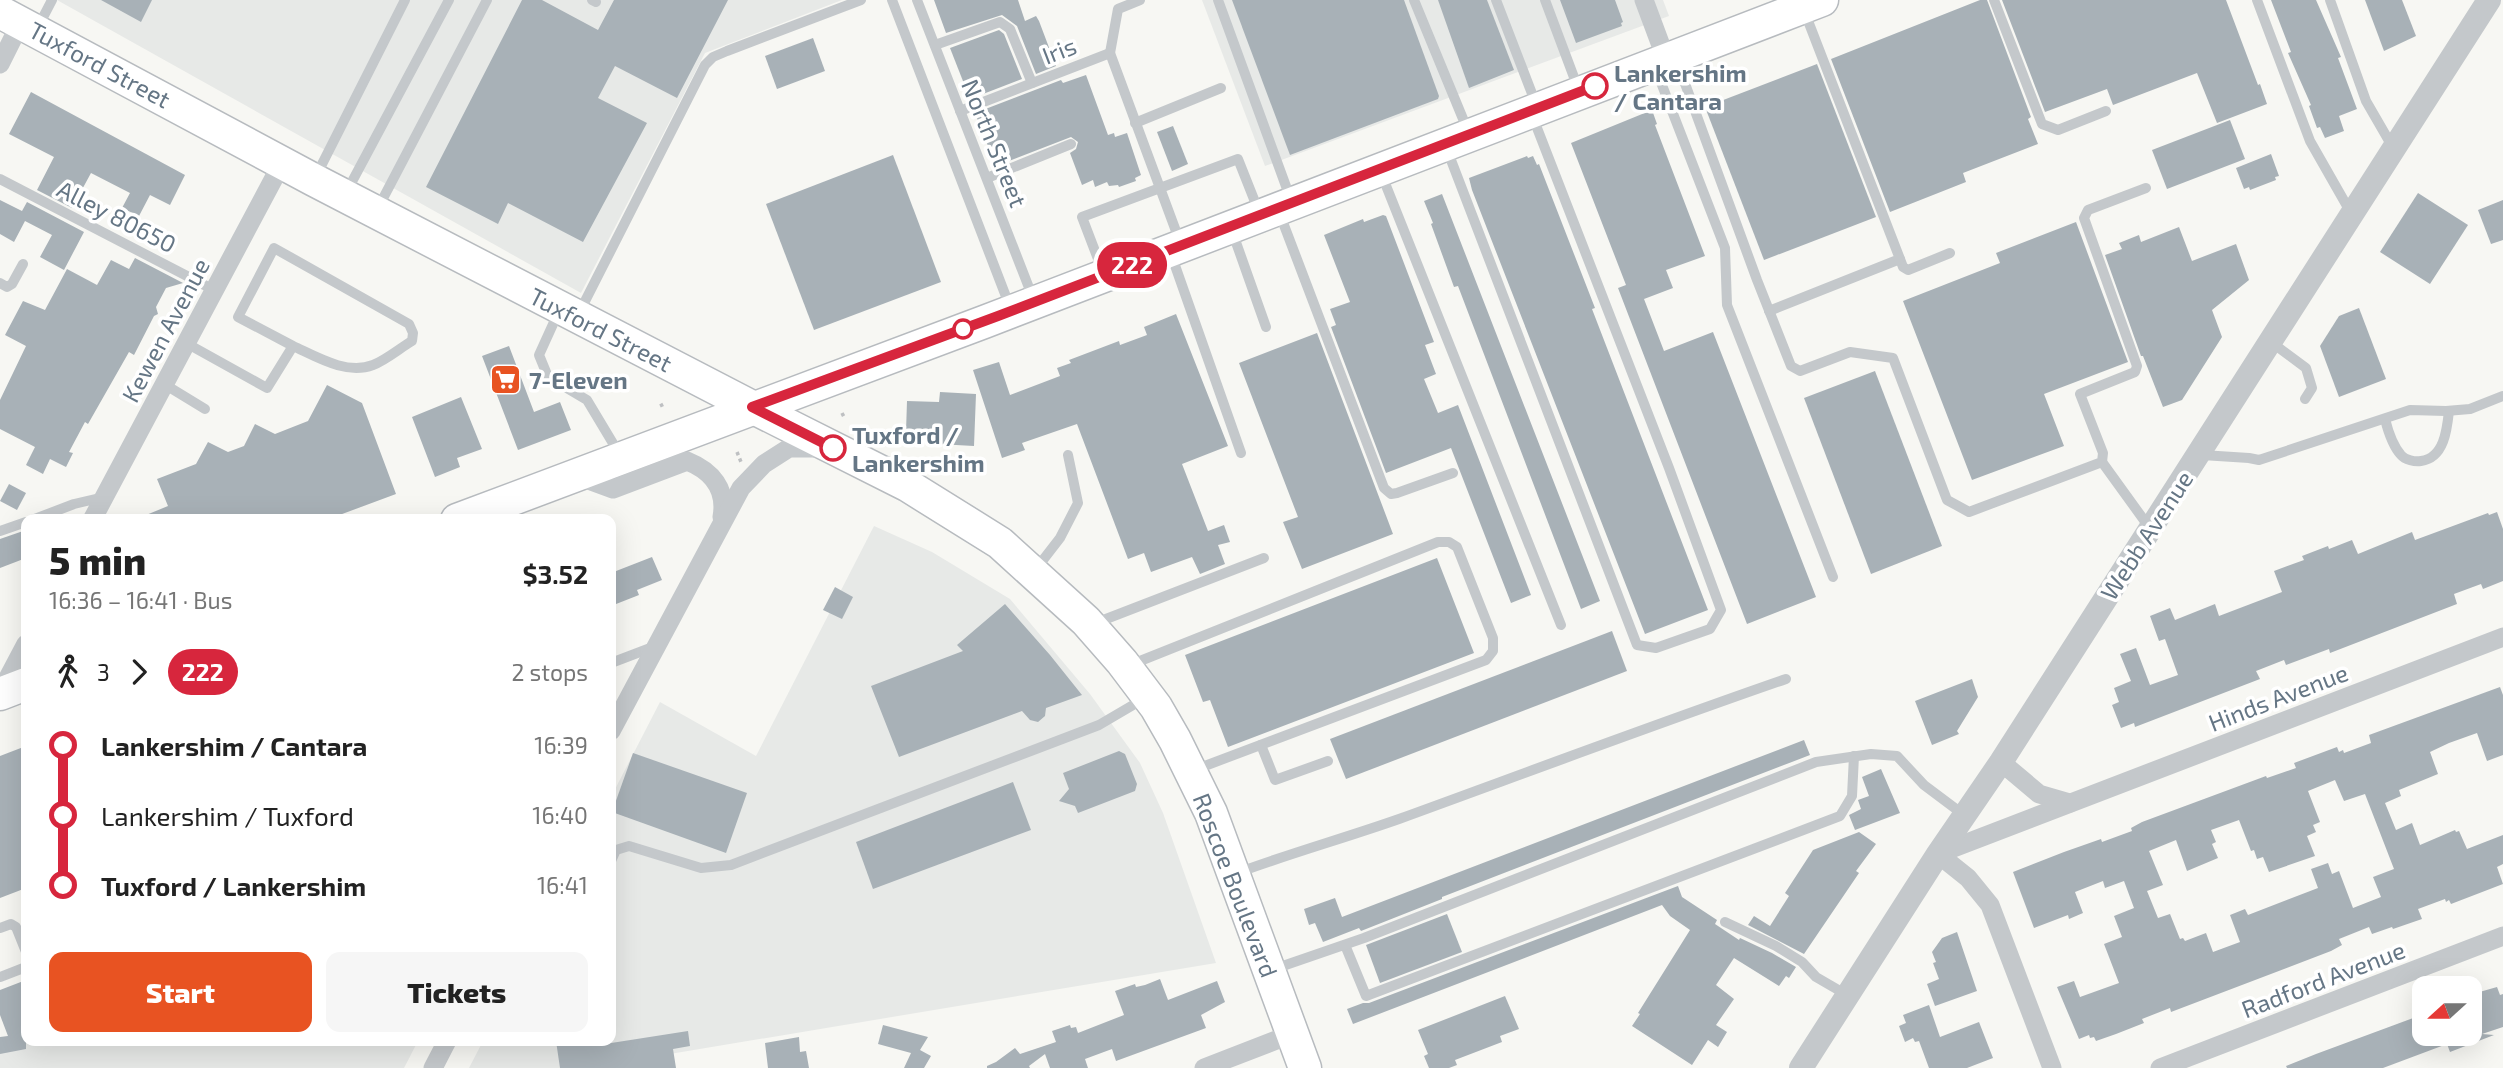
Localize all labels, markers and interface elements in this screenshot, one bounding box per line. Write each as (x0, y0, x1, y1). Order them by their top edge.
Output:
street label: Tuxford Street (24, 15, 176, 113)
street label: Iris (1038, 30, 1080, 70)
place label: Lankershim / Cantara (1614, 58, 1747, 115)
marker: Lankershim / Cantara (1582, 73, 1608, 99)
street label: North Street (956, 75, 1034, 211)
street label: Alley 80650 (53, 174, 181, 258)
line badge: 222 (1092, 242, 1172, 288)
text: 222 (1111, 250, 1153, 279)
street label: Kewen Avenue (115, 253, 215, 407)
street label: Tuxford Street (525, 281, 677, 377)
unlabelled marker (953, 319, 973, 339)
supermarket icon: 7-Eleven (489, 362, 523, 396)
place label: 7-Eleven (529, 365, 628, 394)
place label: Tuxford / Lankershim (852, 420, 985, 477)
marker: Tuxford / Lankershim (820, 435, 846, 461)
street label: Webb Avenue (2094, 465, 2198, 605)
text: 5 min (49, 537, 146, 583)
text: $3.52 (522, 558, 588, 589)
text: 16:36 – 16:41 · Bus (49, 586, 232, 614)
icon: walk (49, 653, 87, 691)
icon: forward (120, 653, 158, 691)
text: 222 (182, 657, 224, 686)
street label: Hinds Avenue (2204, 657, 2352, 737)
text: 3 (97, 658, 110, 686)
text: 2 stops (511, 658, 588, 686)
text: Lankershim / Cantara (101, 730, 367, 761)
text: 16:39 (534, 731, 588, 759)
street label: Roscoe Boulevard (1188, 789, 1284, 981)
text: Lankershim / Tuxford (101, 800, 354, 831)
text: 16:40 (532, 801, 588, 829)
text: Tuxford / Lankershim (101, 870, 366, 901)
text: 16:41 (537, 871, 588, 899)
street label: Radford Avenue (2237, 935, 2409, 1023)
button: Start (49, 952, 312, 1032)
button: Tickets (326, 952, 588, 1032)
north arrow (2412, 976, 2482, 1046)
map controls (2412, 976, 2482, 1046)

